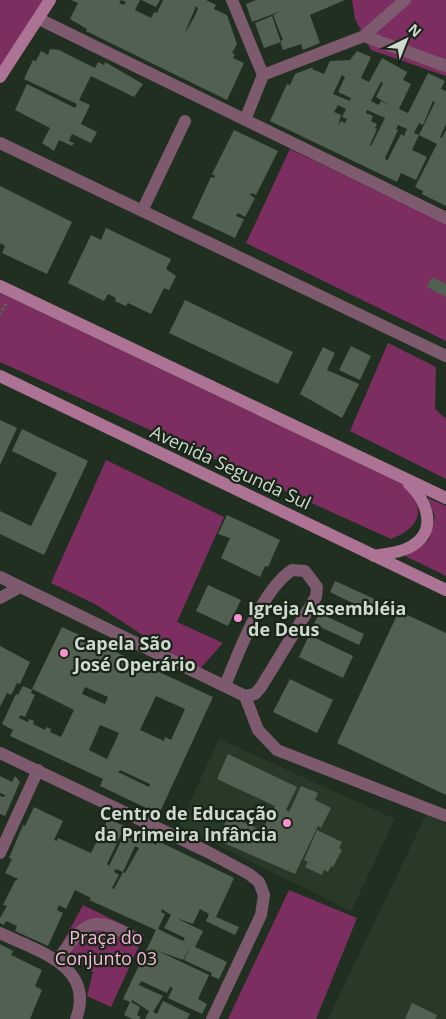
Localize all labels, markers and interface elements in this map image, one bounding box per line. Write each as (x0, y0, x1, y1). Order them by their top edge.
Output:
north arrow (381, 15, 431, 65)
text: N (405, 19, 426, 41)
street label: Avenida Segunda Sul (147, 419, 315, 515)
place label: Igreja Assembléia de Deus (248, 596, 406, 641)
marker: Igreja Assembléia de Deus (232, 612, 244, 624)
place label: Capela São José Operário (72, 631, 196, 676)
marker: Capela São José Operário (58, 647, 70, 659)
place label: Centro de Educação da Primeira Infância (94, 801, 277, 846)
marker: Centro de Educação da Primeira Infância (281, 817, 293, 829)
park label: Praça do Conjunto 03 (55, 925, 157, 970)

